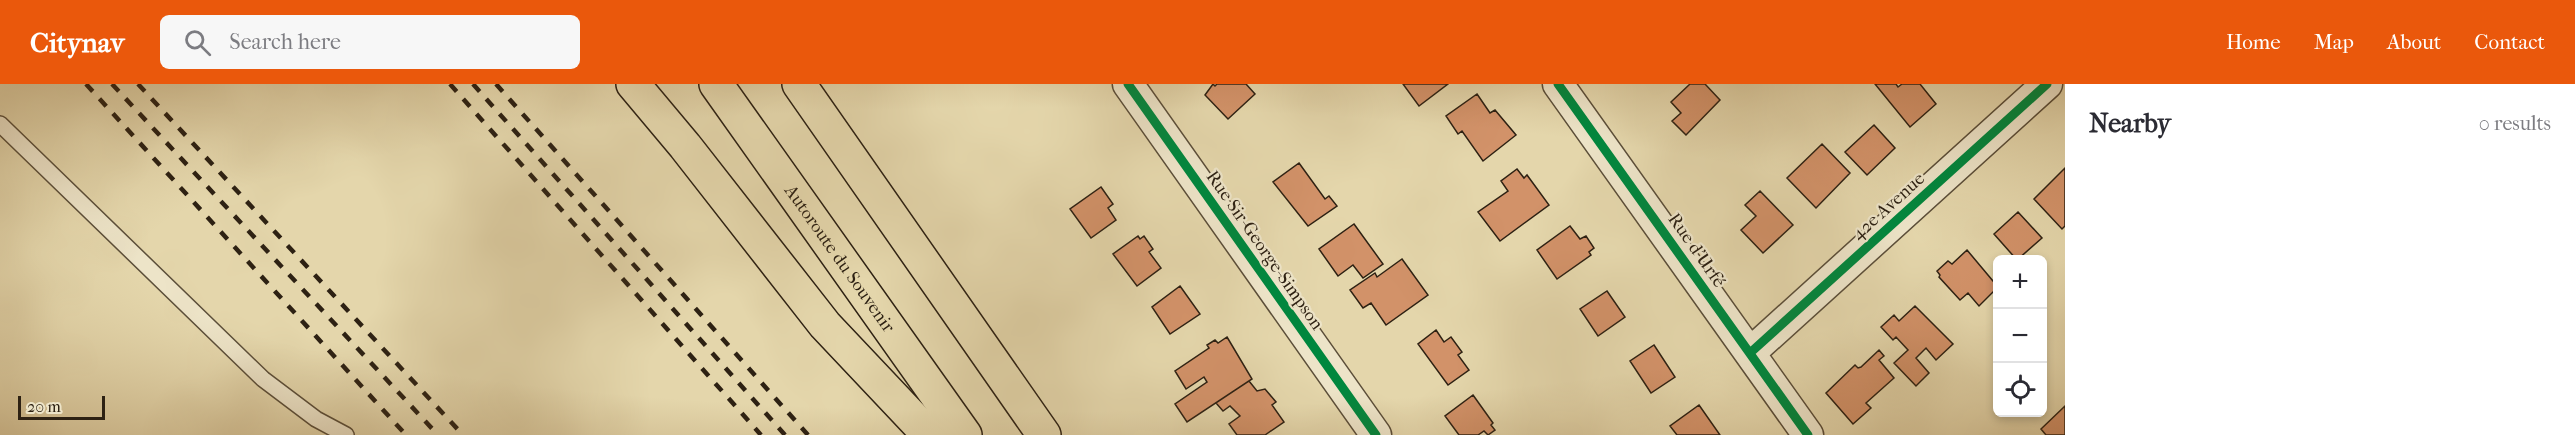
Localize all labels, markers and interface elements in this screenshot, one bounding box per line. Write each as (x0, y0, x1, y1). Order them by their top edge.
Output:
search box (160, 15, 580, 69)
text: Citynav (30, 26, 124, 59)
icon: search (181, 26, 214, 59)
text: Search here (229, 29, 341, 55)
text: Home (2226, 30, 2281, 54)
text: Map (2314, 30, 2354, 54)
text: About (2387, 30, 2441, 54)
text: Contact (2474, 30, 2545, 54)
text: Nearby (2089, 108, 2171, 139)
text: 0 results (2479, 112, 2551, 135)
street label: Rue Sir-George-Simpson (1202, 167, 1328, 334)
street label: 42e Avenue (1848, 168, 1929, 245)
street label: Autoroute du Souvenir (779, 180, 899, 337)
street label: Rue d'Urfé (1663, 209, 1730, 291)
map controls (1993, 255, 2047, 417)
button: + (1993, 255, 2047, 309)
button: − (1993, 309, 2047, 363)
button: locate (1993, 363, 2047, 417)
scale bar (18, 393, 105, 420)
text: 20 m (27, 397, 61, 416)

